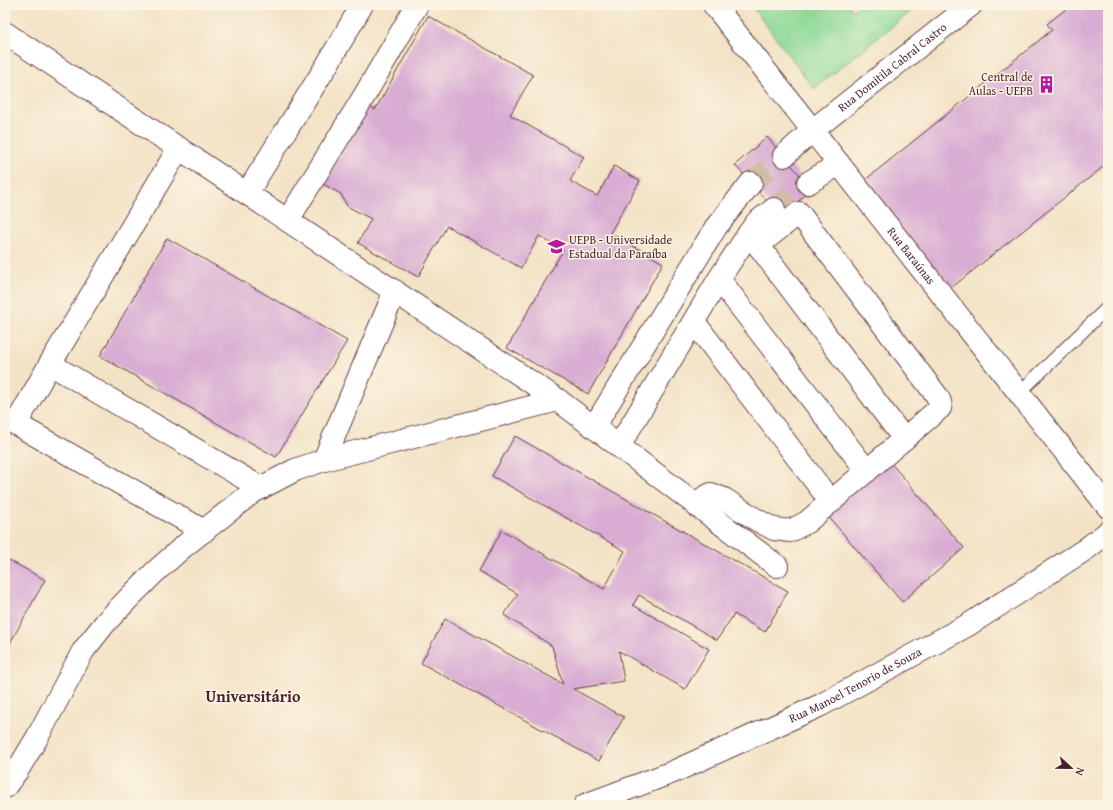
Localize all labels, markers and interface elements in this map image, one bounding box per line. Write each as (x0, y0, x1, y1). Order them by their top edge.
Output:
street label: Rua Domitila Cabral Castro (834, 18, 950, 115)
place label: Central de Aulas - UEPB (969, 68, 1033, 99)
building icon: Central de Aulas - UEPB (1036, 74, 1056, 94)
street label: Rua Baraúnas (884, 223, 940, 288)
place label: UEPB - Universidade Estadual da Paraíba (569, 231, 673, 262)
school or university icon: UEPB - Universidade Estadual da Paraíba (546, 237, 566, 257)
street label: Rua Manoel Tenorio de Souza (786, 643, 925, 726)
district label: Universitário (205, 684, 301, 708)
north arrow (1051, 748, 1091, 788)
text: N (1071, 765, 1089, 779)

